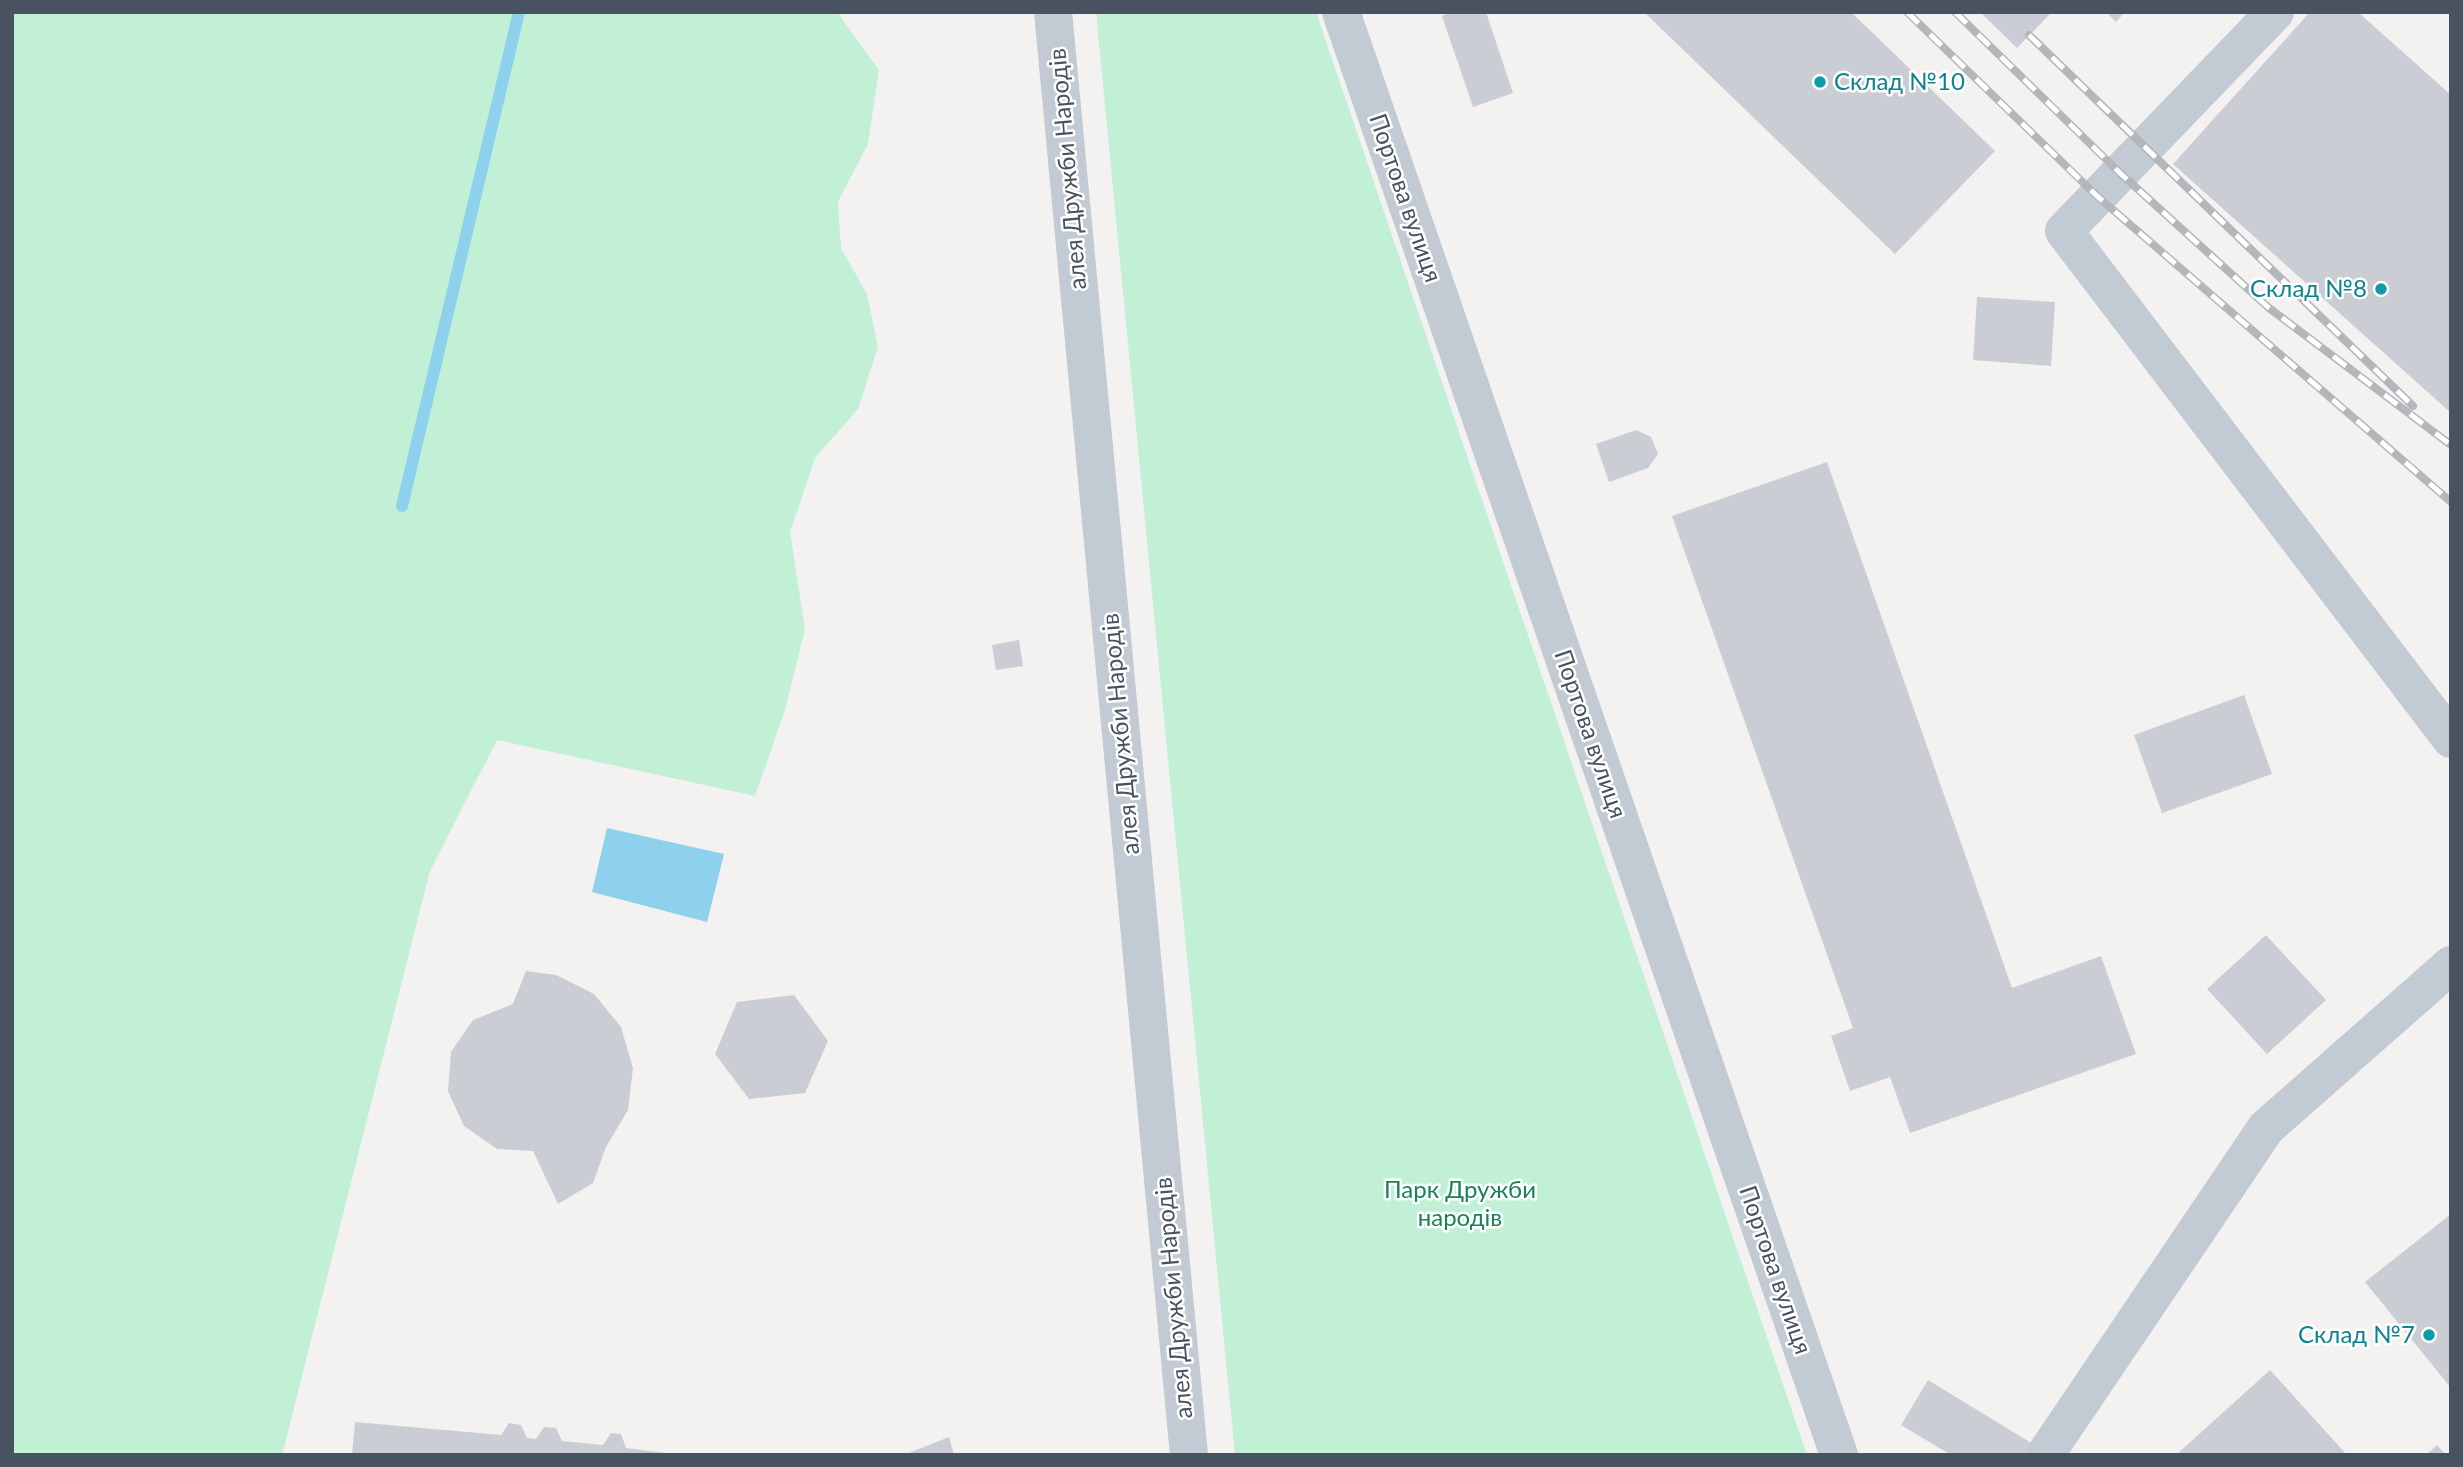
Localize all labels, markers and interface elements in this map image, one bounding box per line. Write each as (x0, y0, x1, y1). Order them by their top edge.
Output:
street label: алея Дружби Народів (1043, 47, 1093, 291)
place label: Склад №10 (1834, 68, 1965, 96)
marker: Склад №10 (1812, 74, 1828, 90)
street label: Портова вулиця (1363, 110, 1447, 286)
place label: Склад №8 (2250, 275, 2367, 303)
marker: Склад №8 (2373, 281, 2389, 297)
street label: алея Дружби Народів (1096, 612, 1146, 856)
street label: Портова вулиця (1548, 646, 1632, 822)
street label: алея Дружби Народів (1149, 1176, 1199, 1420)
park label: Парк Дружби народів (1384, 1176, 1536, 1232)
street label: Портова вулиця (1733, 1182, 1817, 1358)
place label: Склад №7 (2298, 1321, 2415, 1349)
marker: Склад №7 (2421, 1327, 2437, 1343)

